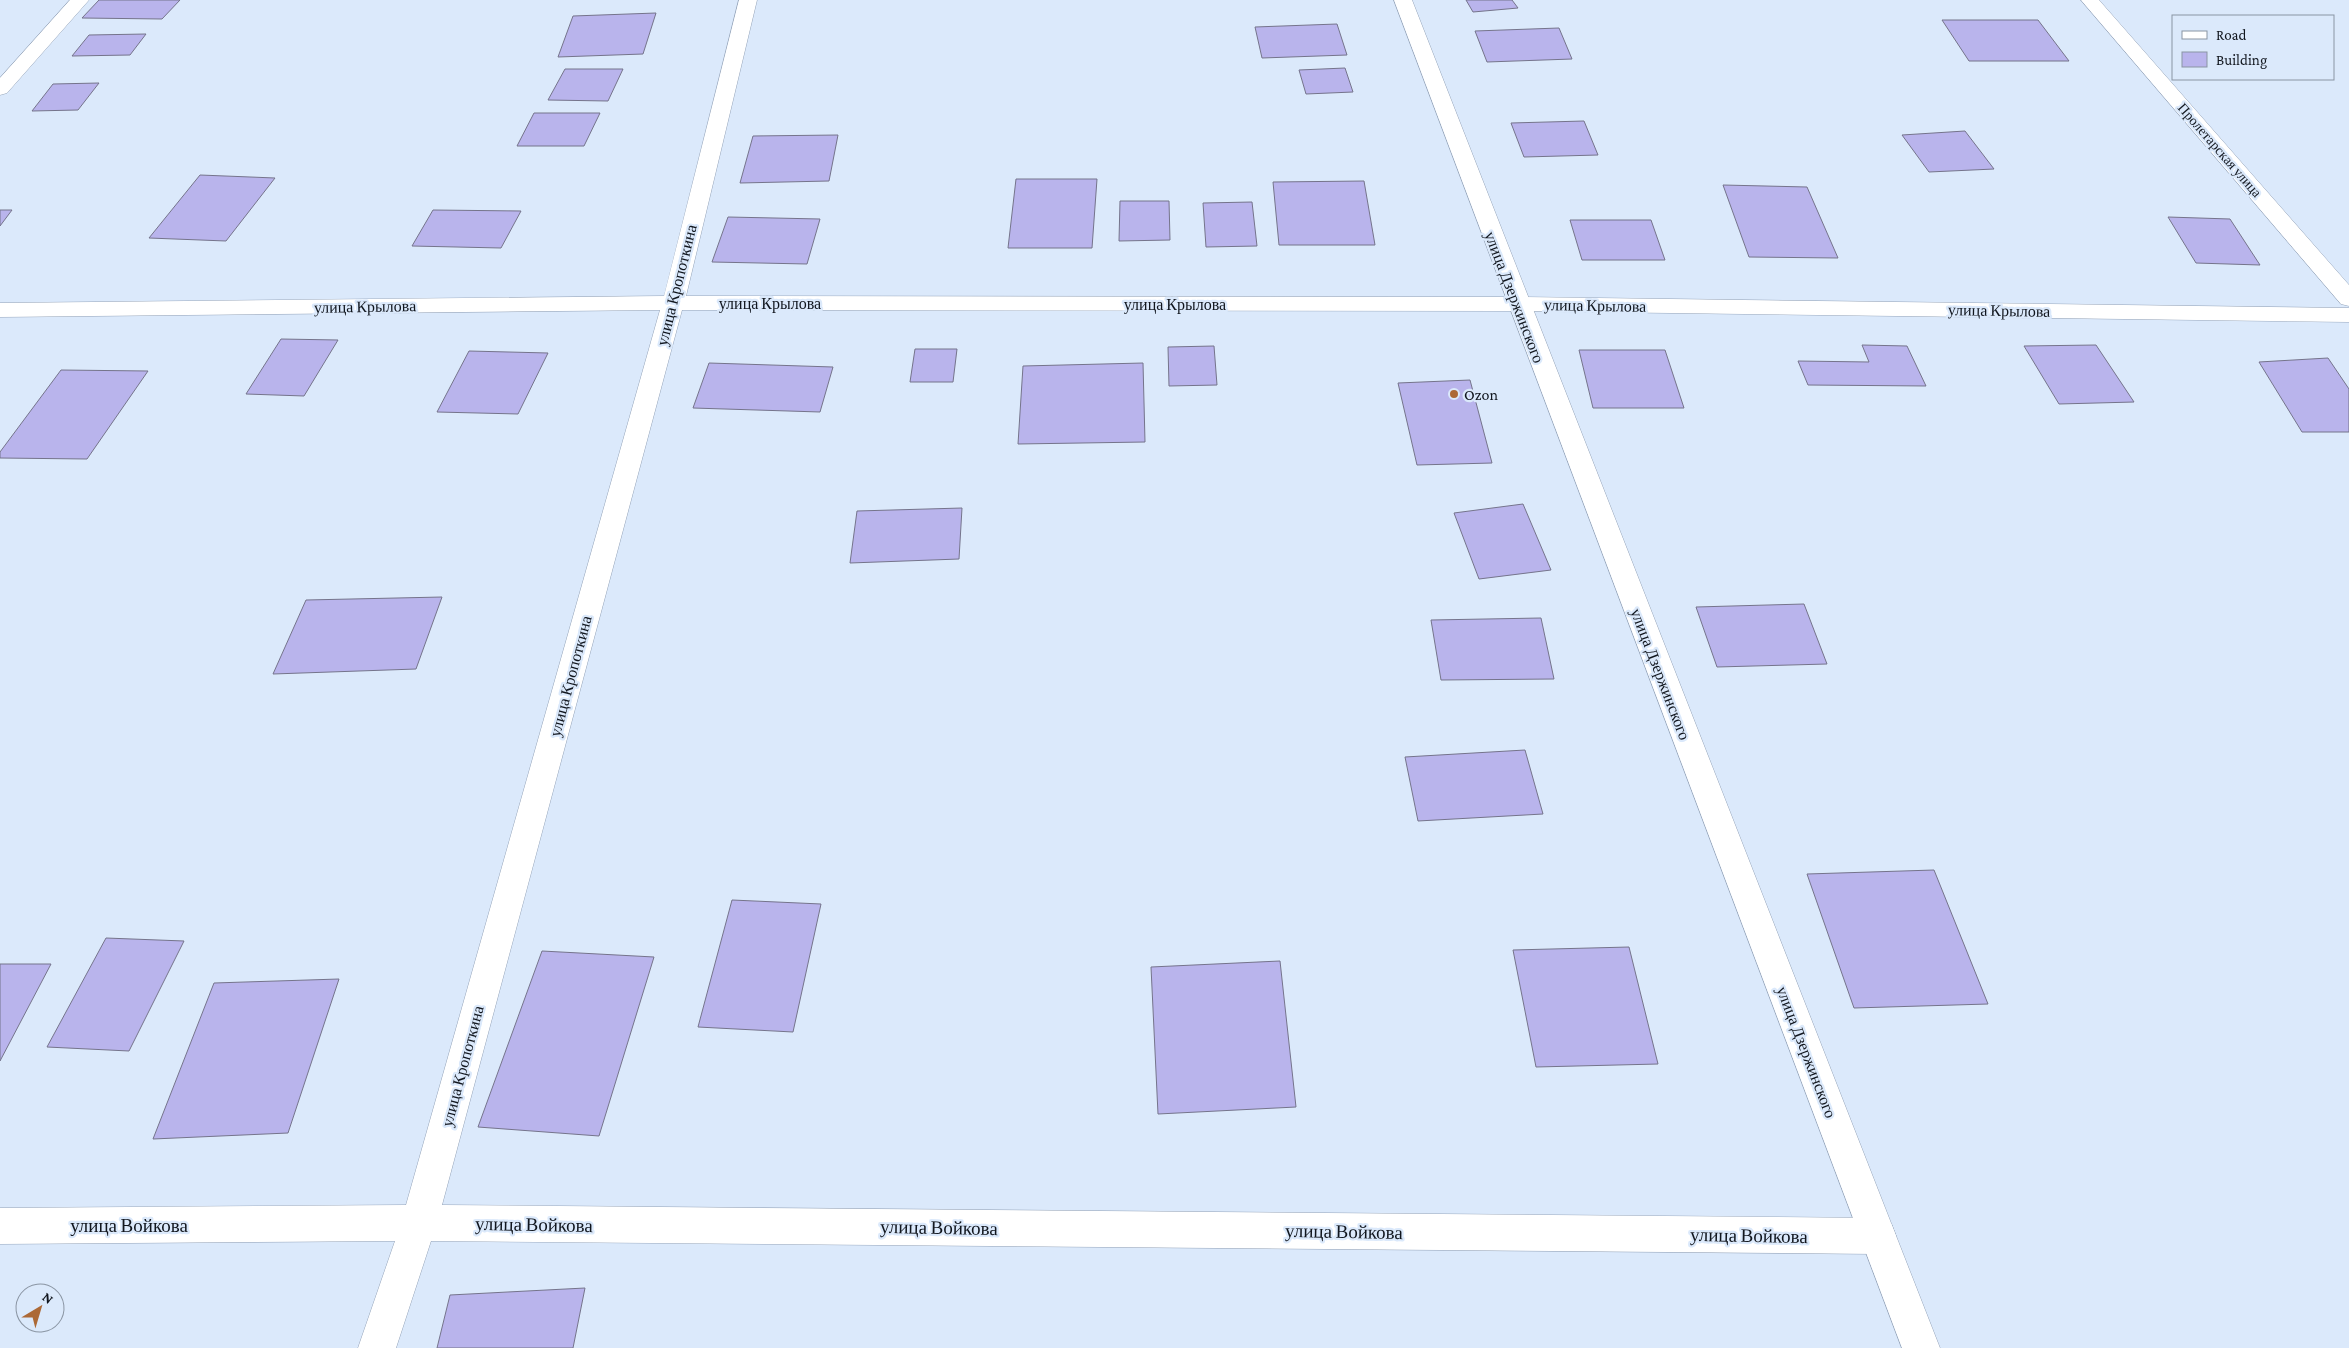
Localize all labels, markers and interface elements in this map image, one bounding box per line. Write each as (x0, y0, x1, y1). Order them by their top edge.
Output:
legend (2172, 15, 2334, 80)
text: Road (2216, 27, 2247, 43)
text: Building (2216, 52, 2267, 69)
street label: Пролетарская улица (2175, 100, 2266, 201)
street label: улица Кропоткина (653, 223, 701, 348)
street label: улица Дзержинского (1481, 229, 1547, 366)
street label: улица Крылова (719, 295, 821, 313)
street label: улица Крылова (1124, 296, 1226, 314)
street label: улица Крылова (1544, 296, 1646, 316)
street label: улица Крылова (314, 297, 416, 317)
street label: улица Крылова (1948, 301, 2050, 321)
place label: Ozon (1464, 386, 1498, 403)
marker: Ozon (1448, 388, 1460, 400)
street label: улица Дзержинского (1627, 606, 1693, 743)
street label: улица Кропоткина (546, 614, 596, 739)
street label: улица Дзержинского (1773, 984, 1839, 1121)
street label: улица Кропоткина (438, 1004, 488, 1129)
street label: улица Войкова (475, 1213, 594, 1236)
street label: улица Войкова (70, 1215, 188, 1236)
street label: улица Войкова (880, 1216, 999, 1239)
street label: улица Войкова (1285, 1220, 1404, 1243)
street label: улица Войкова (1690, 1224, 1809, 1247)
north arrow (15, 1283, 65, 1333)
text: N (39, 1289, 57, 1307)

